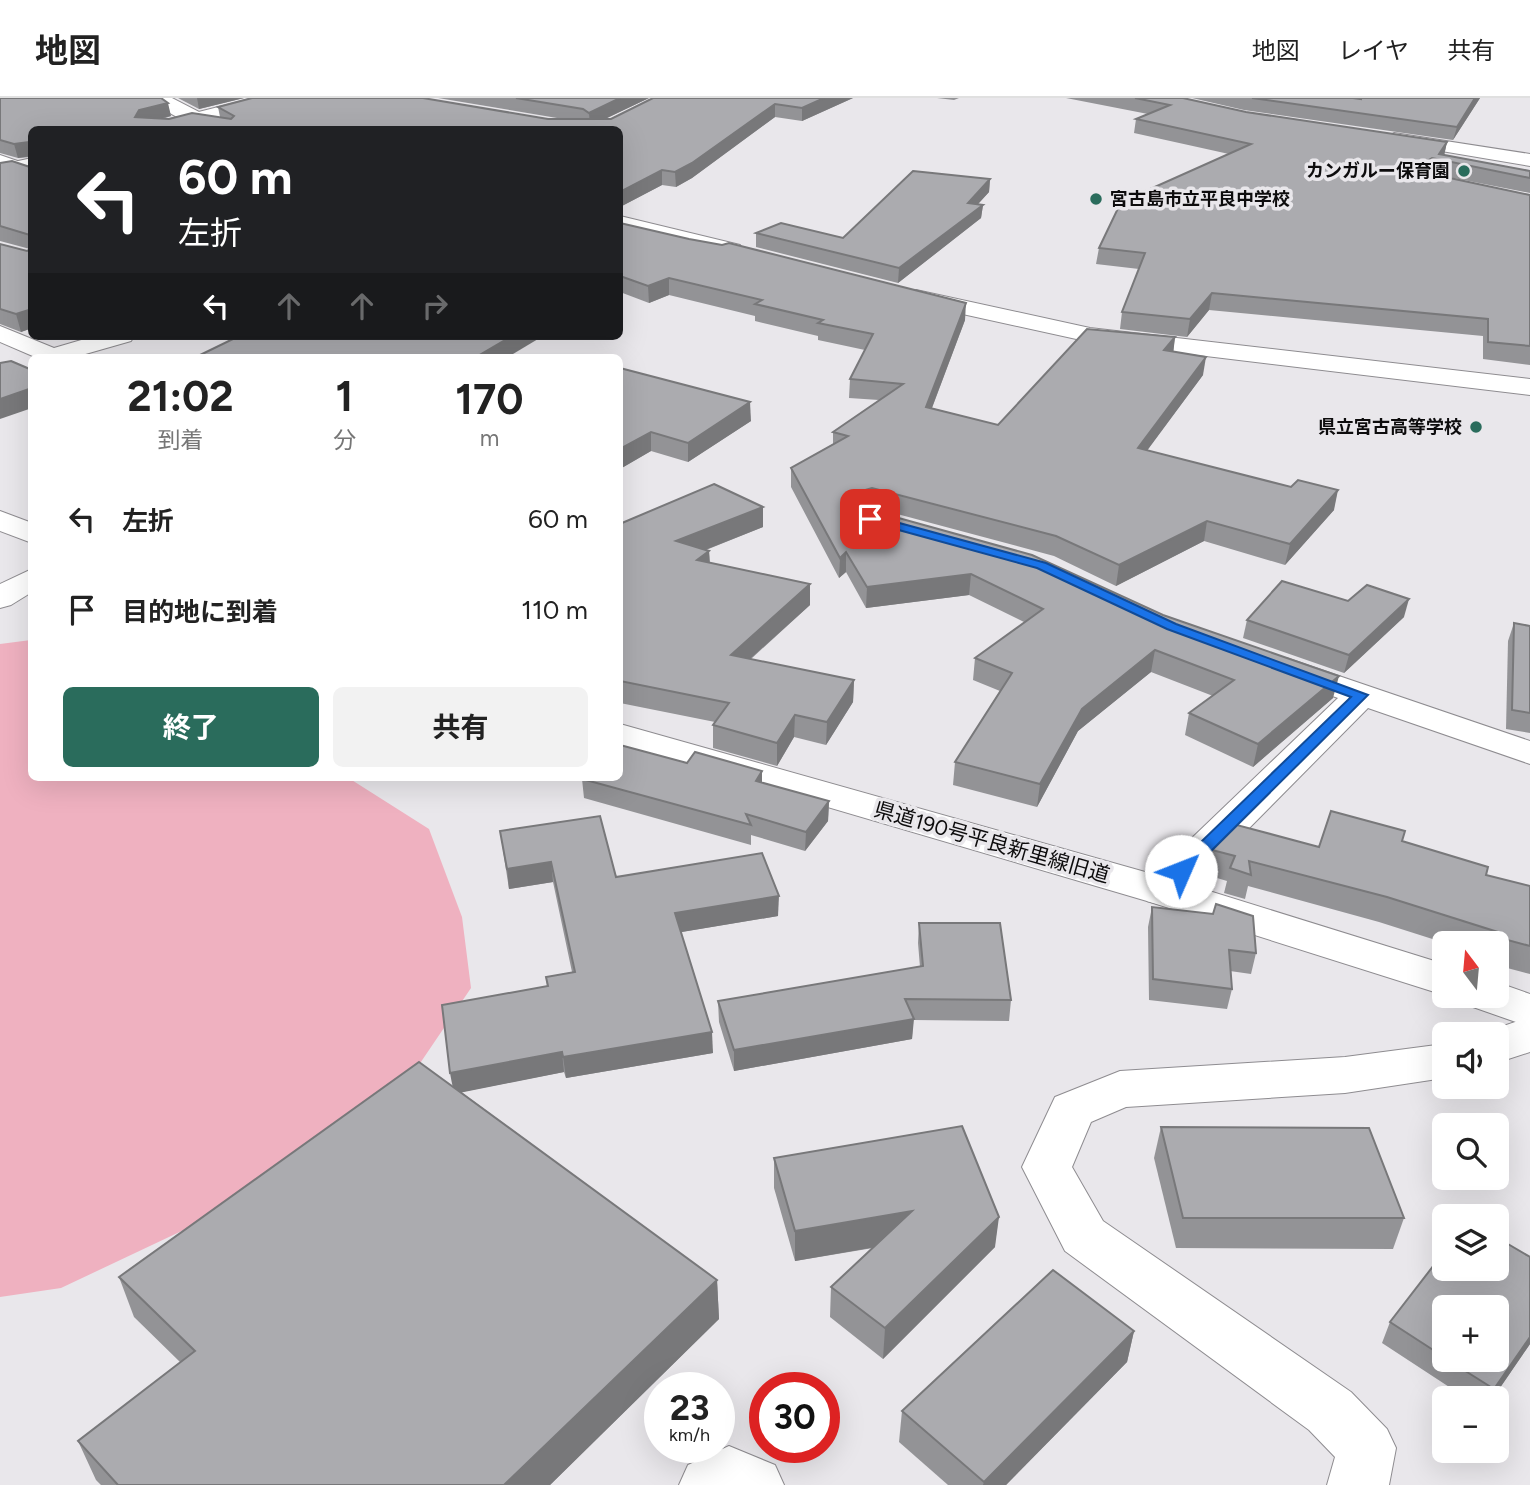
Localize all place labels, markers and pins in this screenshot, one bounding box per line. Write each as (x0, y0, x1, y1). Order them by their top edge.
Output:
place label: カンガルー保育園 (1306, 160, 1450, 182)
marker: カンガルー保育園 (1456, 163, 1472, 179)
place label: 宮古島市立平良中学校 (1110, 188, 1290, 210)
marker: 宮古島市立平良中学校 (1088, 191, 1104, 207)
place label: 県立宮古高等学校 (1318, 416, 1462, 438)
marker: 県立宮古高等学校 (1468, 419, 1484, 435)
pin (840, 489, 900, 549)

